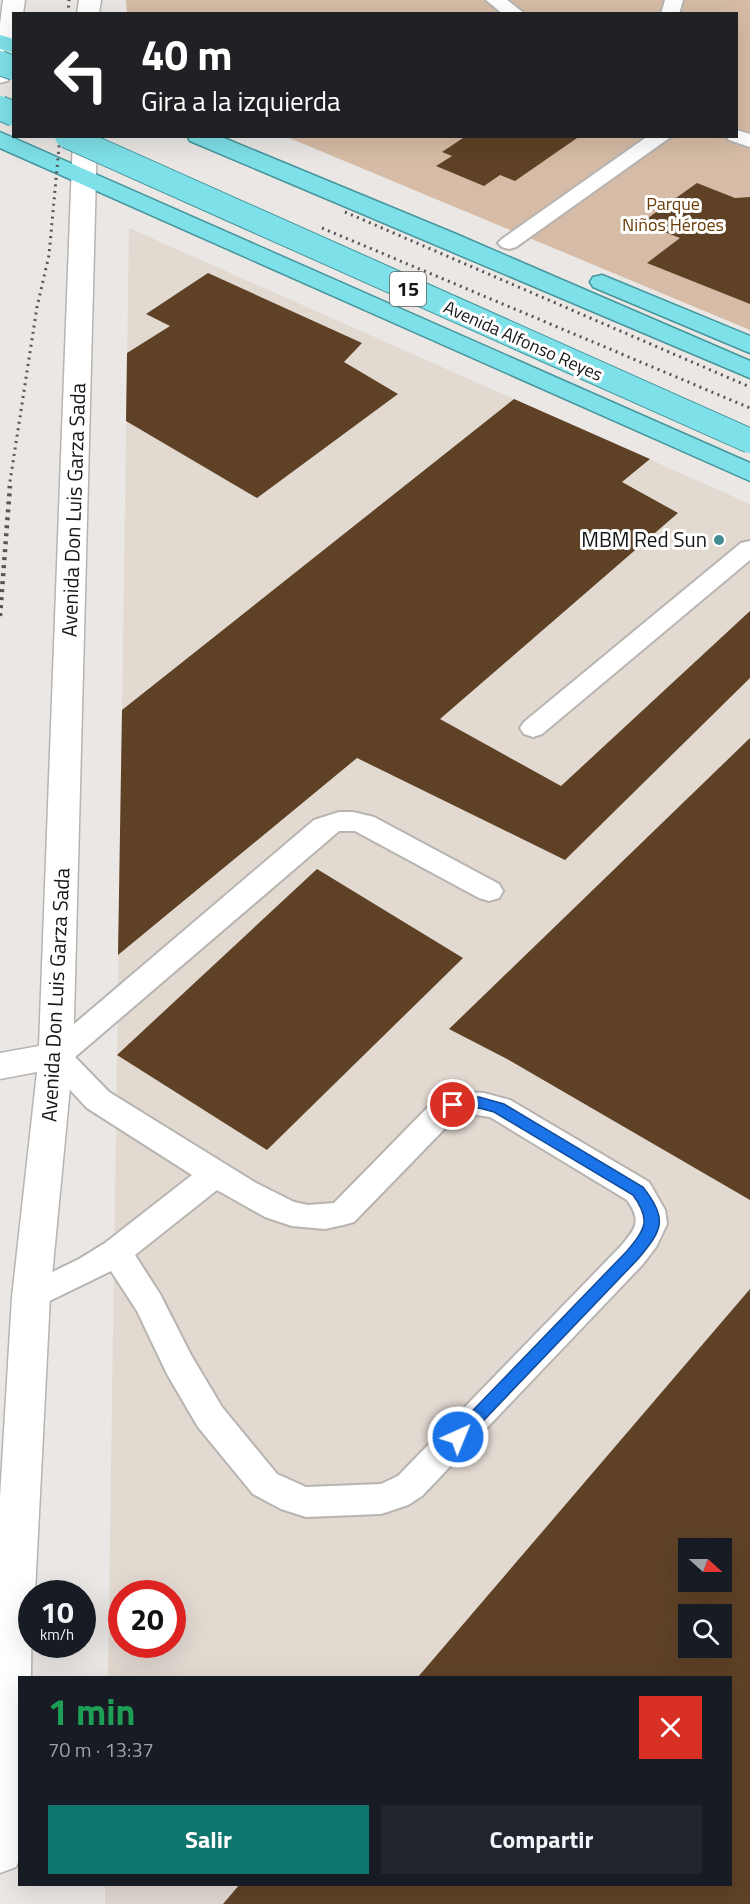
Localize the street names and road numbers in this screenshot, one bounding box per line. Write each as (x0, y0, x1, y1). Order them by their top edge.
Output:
road number: 15 (390, 272, 426, 306)
street label: Avenida Alfonso Reyes (439, 293, 607, 388)
street label: Avenida Don Luis Garza Sada (53, 382, 93, 638)
street label: Avenida Don Luis Garza Sada (32, 867, 78, 1123)

